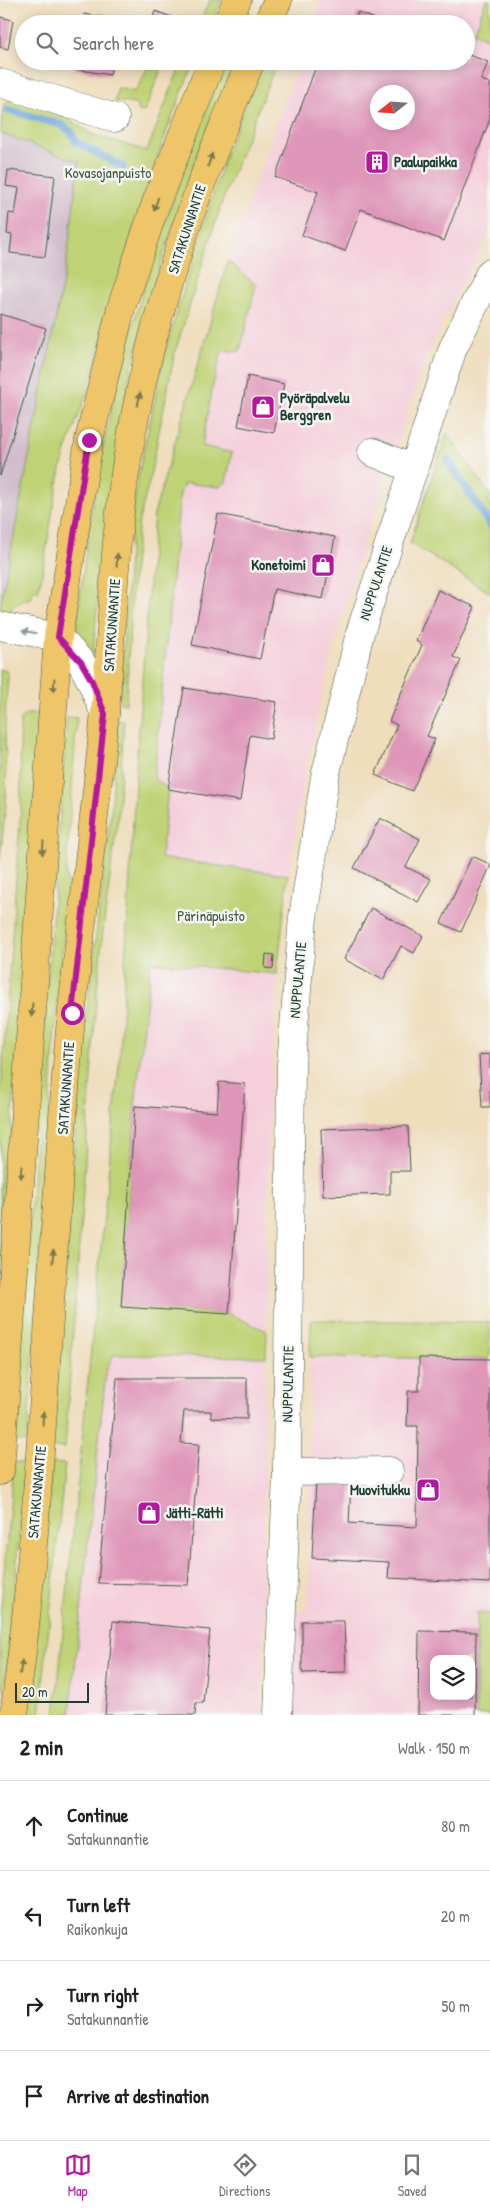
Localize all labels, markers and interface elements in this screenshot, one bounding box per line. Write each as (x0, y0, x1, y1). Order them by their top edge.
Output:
search box (15, 15, 475, 70)
icon: search (33, 29, 61, 57)
text: Search here (73, 30, 154, 56)
north arrow (370, 85, 415, 130)
building icon: Paalupaikka (364, 149, 390, 175)
place label: Paalupaikka (394, 151, 457, 173)
one-way arrow (206, 152, 214, 167)
park label: Kovasojanpuisto (65, 162, 151, 183)
street label: SATAKUNNANTIE (162, 181, 211, 276)
one-way arrow (152, 197, 159, 212)
place label: Pyöräpalvelu Berggren (280, 387, 351, 426)
one-way arrow (135, 391, 143, 407)
shop icon: Pyöräpalvelu Berggren (250, 394, 276, 420)
route end (78, 429, 101, 452)
street label: NUPPULANTIE (354, 543, 398, 623)
one-way arrow (113, 552, 121, 568)
shop icon: Konetoimi (310, 552, 336, 578)
place label: Konetoimi (251, 554, 306, 575)
street label: SATAKUNNANTIE (98, 577, 125, 672)
one-way arrow (20, 627, 36, 635)
one-way arrow (50, 678, 58, 694)
one-way arrow (39, 840, 47, 856)
park label: Pärinäpuisto (177, 905, 245, 926)
street label: NUPPULANTIE (284, 940, 311, 1019)
one-way arrow (28, 1002, 36, 1018)
route start (61, 1002, 84, 1025)
street label: SATAKUNNANTIE (52, 1040, 79, 1135)
one-way arrow (16, 1164, 24, 1180)
one-way arrow (50, 1247, 58, 1263)
street label: NUPPULANTIE (276, 1345, 299, 1423)
one-way arrow (39, 1409, 47, 1425)
street label: SATAKUNNANTIE (22, 1444, 51, 1539)
shop icon: Muovitukku (415, 1477, 441, 1503)
place label: Muovitukku (350, 1479, 411, 1500)
shop icon: Jätti-Rätti (136, 1500, 162, 1526)
place label: Jätti-Rätti (166, 1502, 224, 1523)
map controls (430, 1655, 475, 1700)
button: layers (430, 1655, 475, 1700)
one-way arrow (17, 1658, 25, 1674)
scale bar (15, 1680, 89, 1703)
text: 20 m (22, 1682, 48, 1701)
text: 2 min (20, 1733, 63, 1762)
text: Walk · 150 m (398, 1737, 470, 1759)
text: Continue (67, 1802, 128, 1828)
icon: ahead (20, 1812, 48, 1840)
text: 80 m (441, 1815, 470, 1837)
text: Satakunnantie (67, 1828, 149, 1850)
text: Turn left (67, 1892, 130, 1918)
icon: left (20, 1902, 48, 1930)
text: 20 m (441, 1905, 470, 1927)
text: Raikonkuja (67, 1918, 128, 1940)
text: Turn right (67, 1982, 138, 2008)
icon: right (20, 1992, 48, 2020)
text: 50 m (442, 1995, 470, 2017)
text: Satakunnantie (67, 2008, 149, 2030)
icon: arrive (20, 2082, 48, 2110)
text: Arrive at destination (67, 2083, 209, 2109)
tab: Map (64, 2151, 92, 2200)
tab: Directions (219, 2151, 270, 2200)
tab: Saved (398, 2151, 426, 2200)

